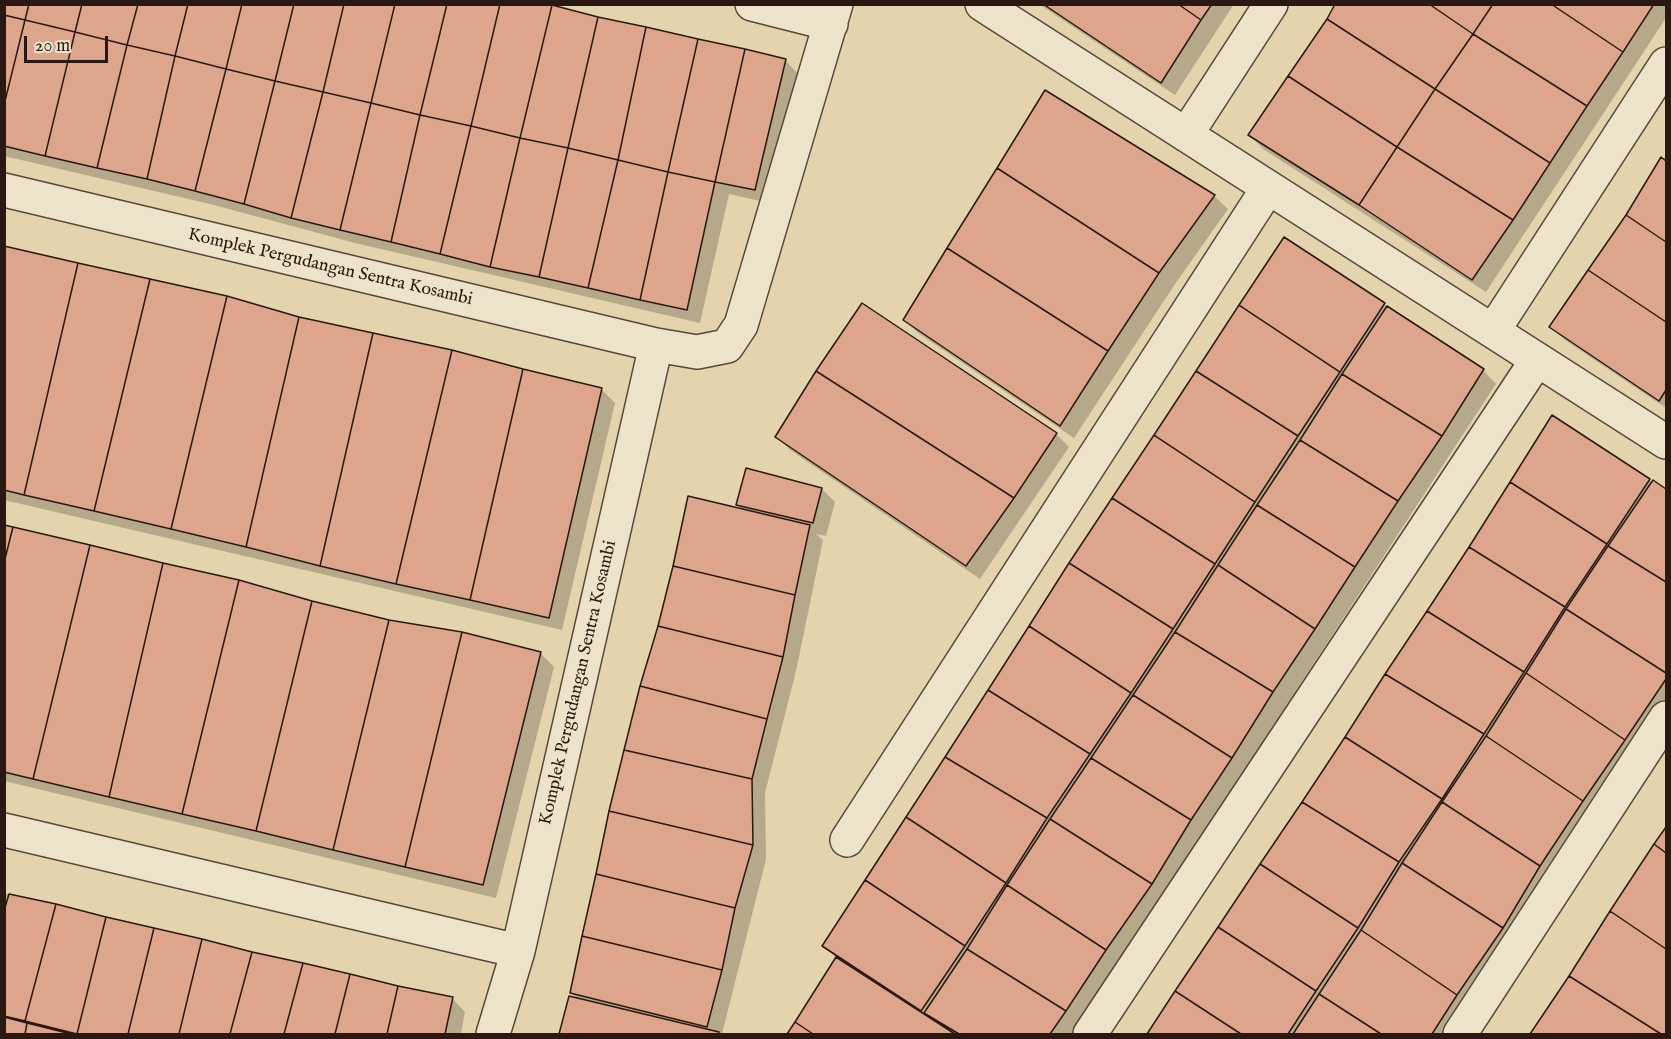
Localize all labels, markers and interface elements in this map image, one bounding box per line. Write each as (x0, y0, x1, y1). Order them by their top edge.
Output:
scale bar (27, 24, 111, 62)
text: 20 m (35, 35, 70, 58)
street label: Komplek Pergudangan Sentra Kosambi (186, 225, 474, 311)
street label: Komplek Pergudangan Sentra Kosambi (536, 539, 622, 827)

